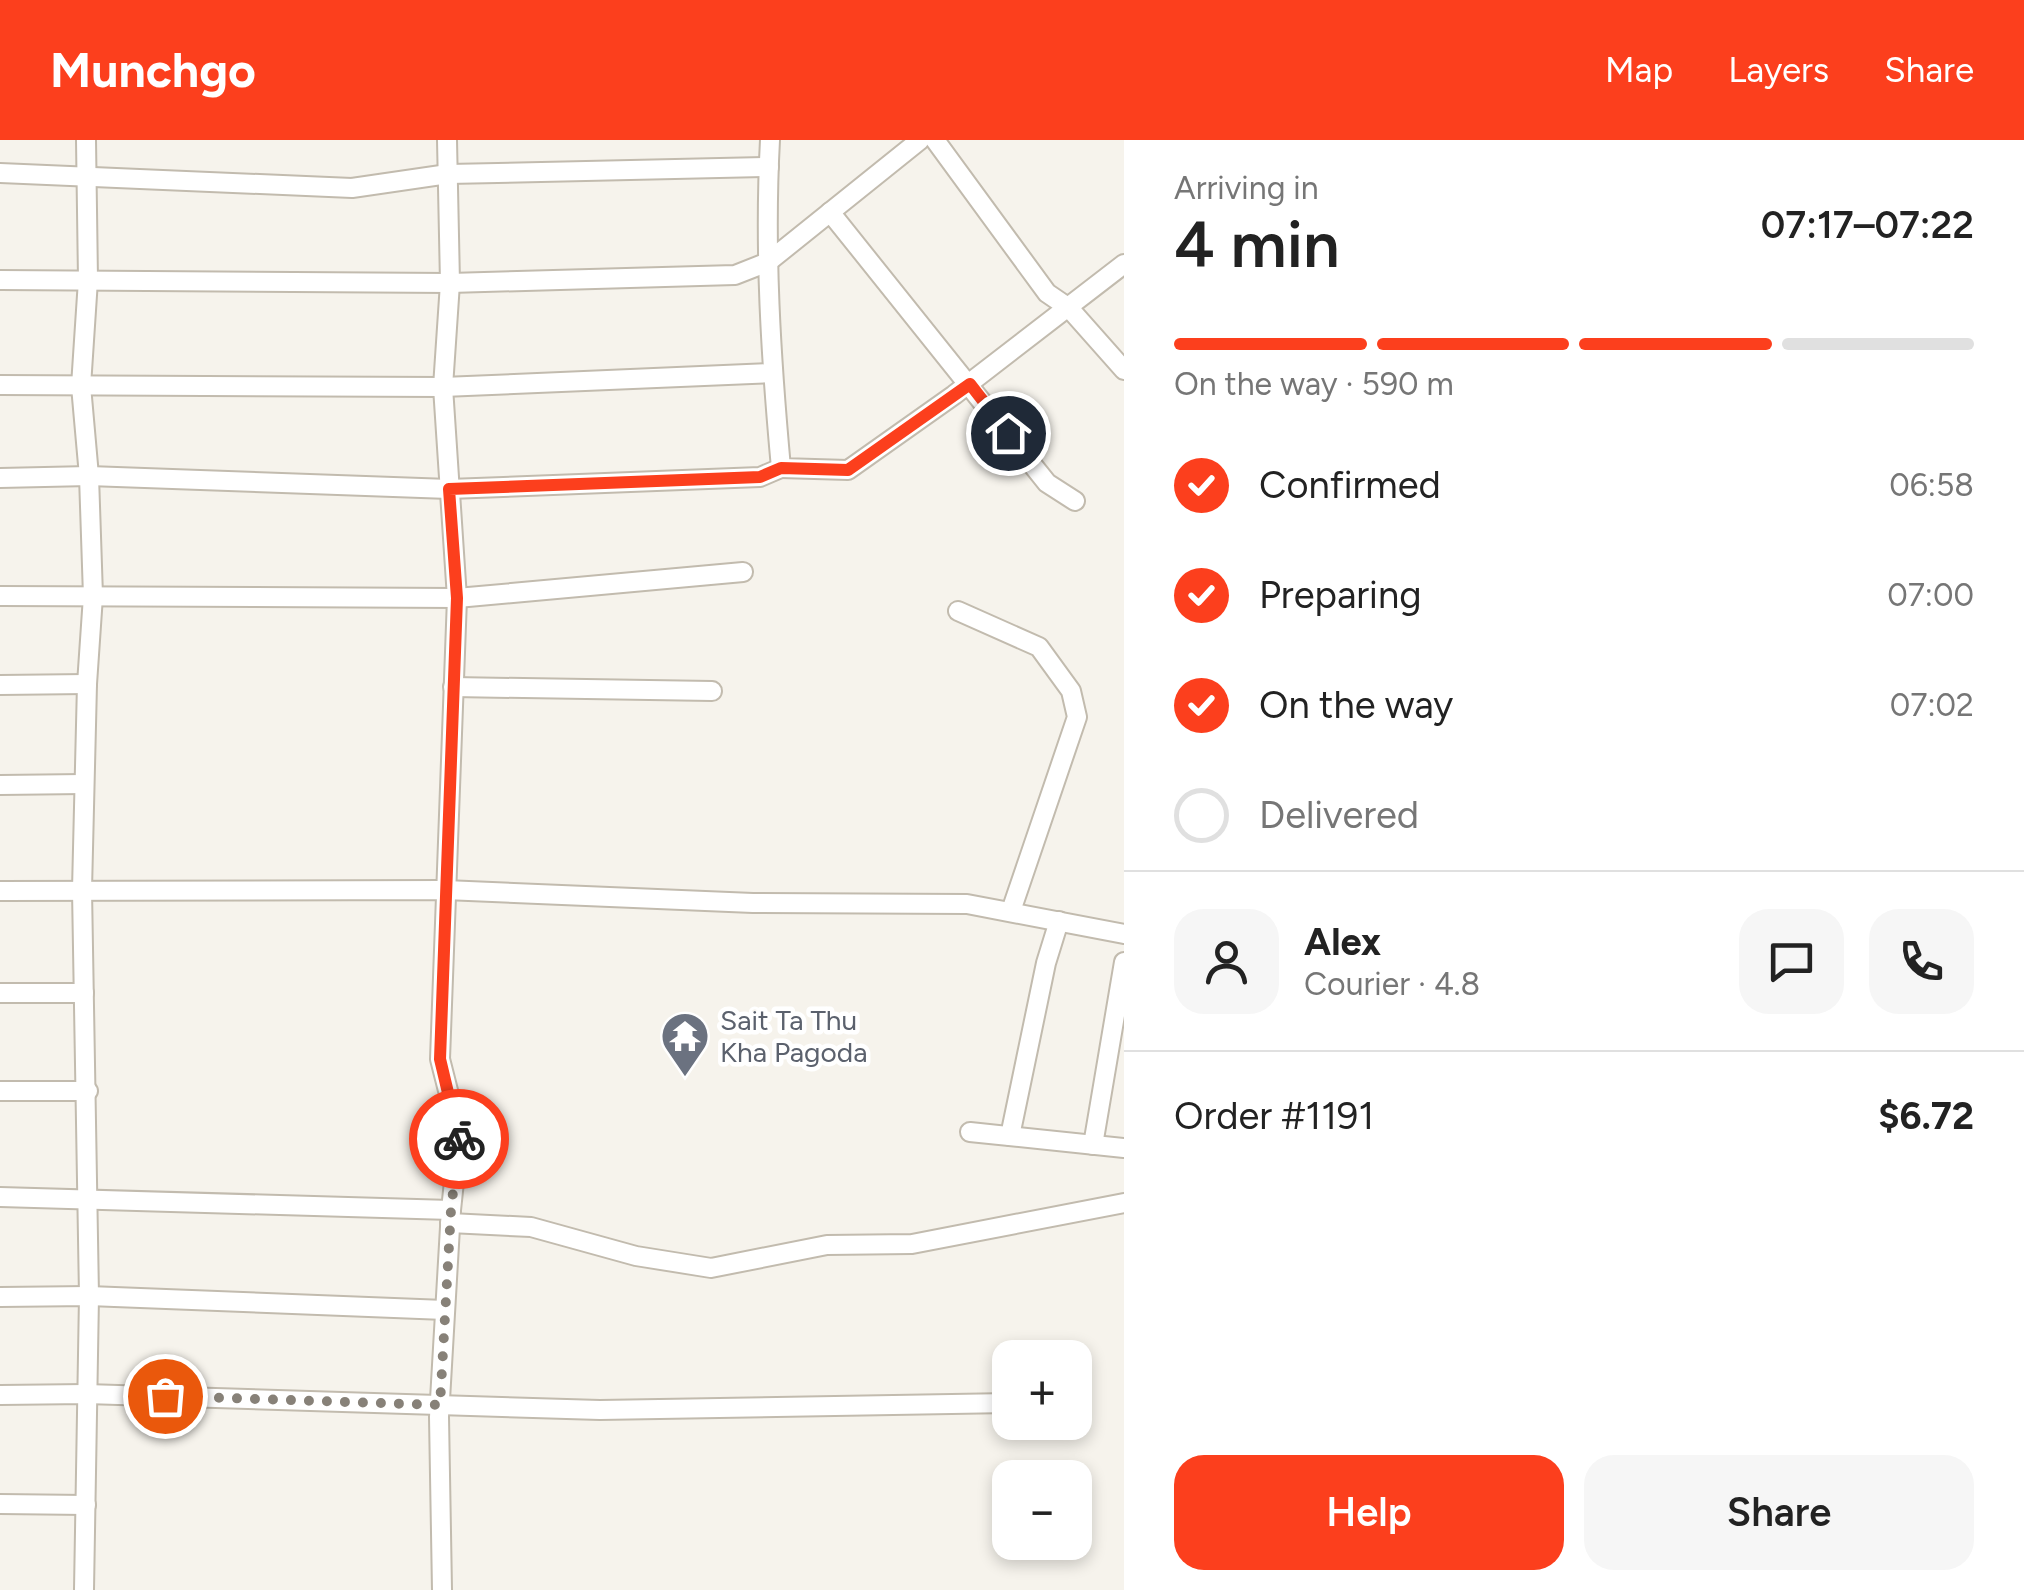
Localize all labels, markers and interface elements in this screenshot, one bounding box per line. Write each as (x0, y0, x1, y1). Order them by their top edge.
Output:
text: Munchgo (50, 41, 256, 99)
text: Map (1605, 49, 1673, 91)
text: Layers (1728, 49, 1829, 91)
text: Share (1884, 49, 1974, 91)
text: Arriving in (1174, 169, 1319, 207)
text: 07:17–07:22 (1761, 202, 1974, 248)
text: 4 min (1174, 205, 1340, 283)
text: On the way · 590 m (1174, 365, 1454, 403)
pin (966, 391, 1051, 476)
icon: home (981, 406, 1036, 461)
icon: check (1174, 458, 1229, 513)
text: Confirmed (1259, 462, 1441, 508)
text: 06:58 (1889, 466, 1974, 504)
icon: check (1174, 568, 1229, 623)
text: Preparing (1259, 572, 1421, 618)
text: 07:00 (1887, 576, 1974, 614)
icon: check (1174, 678, 1229, 733)
text: On the way (1259, 682, 1453, 728)
text: 07:02 (1890, 686, 1974, 724)
text: Delivered (1259, 792, 1419, 838)
button: person (1174, 909, 1279, 1014)
button: chat (1739, 909, 1844, 1014)
button: phone (1869, 909, 1974, 1014)
text: Alex (1304, 919, 1381, 965)
text: Courier · 4.8 (1304, 965, 1480, 1003)
place label: Sait Ta Thu Kha Pagoda (720, 1003, 867, 1069)
temple icon: Sait Ta Thu Kha Pagoda (659, 1010, 711, 1078)
courier (409, 1089, 509, 1189)
text: Order #1191 (1174, 1093, 1374, 1139)
text: $6.72 (1878, 1093, 1974, 1139)
icon: bike (432, 1112, 487, 1167)
map controls (992, 1340, 1092, 1560)
button: + (992, 1340, 1092, 1440)
pin (123, 1354, 208, 1439)
icon: bag (138, 1369, 193, 1424)
button: Help (1174, 1455, 1564, 1570)
button: Share (1584, 1455, 1974, 1570)
button: − (992, 1460, 1092, 1560)

